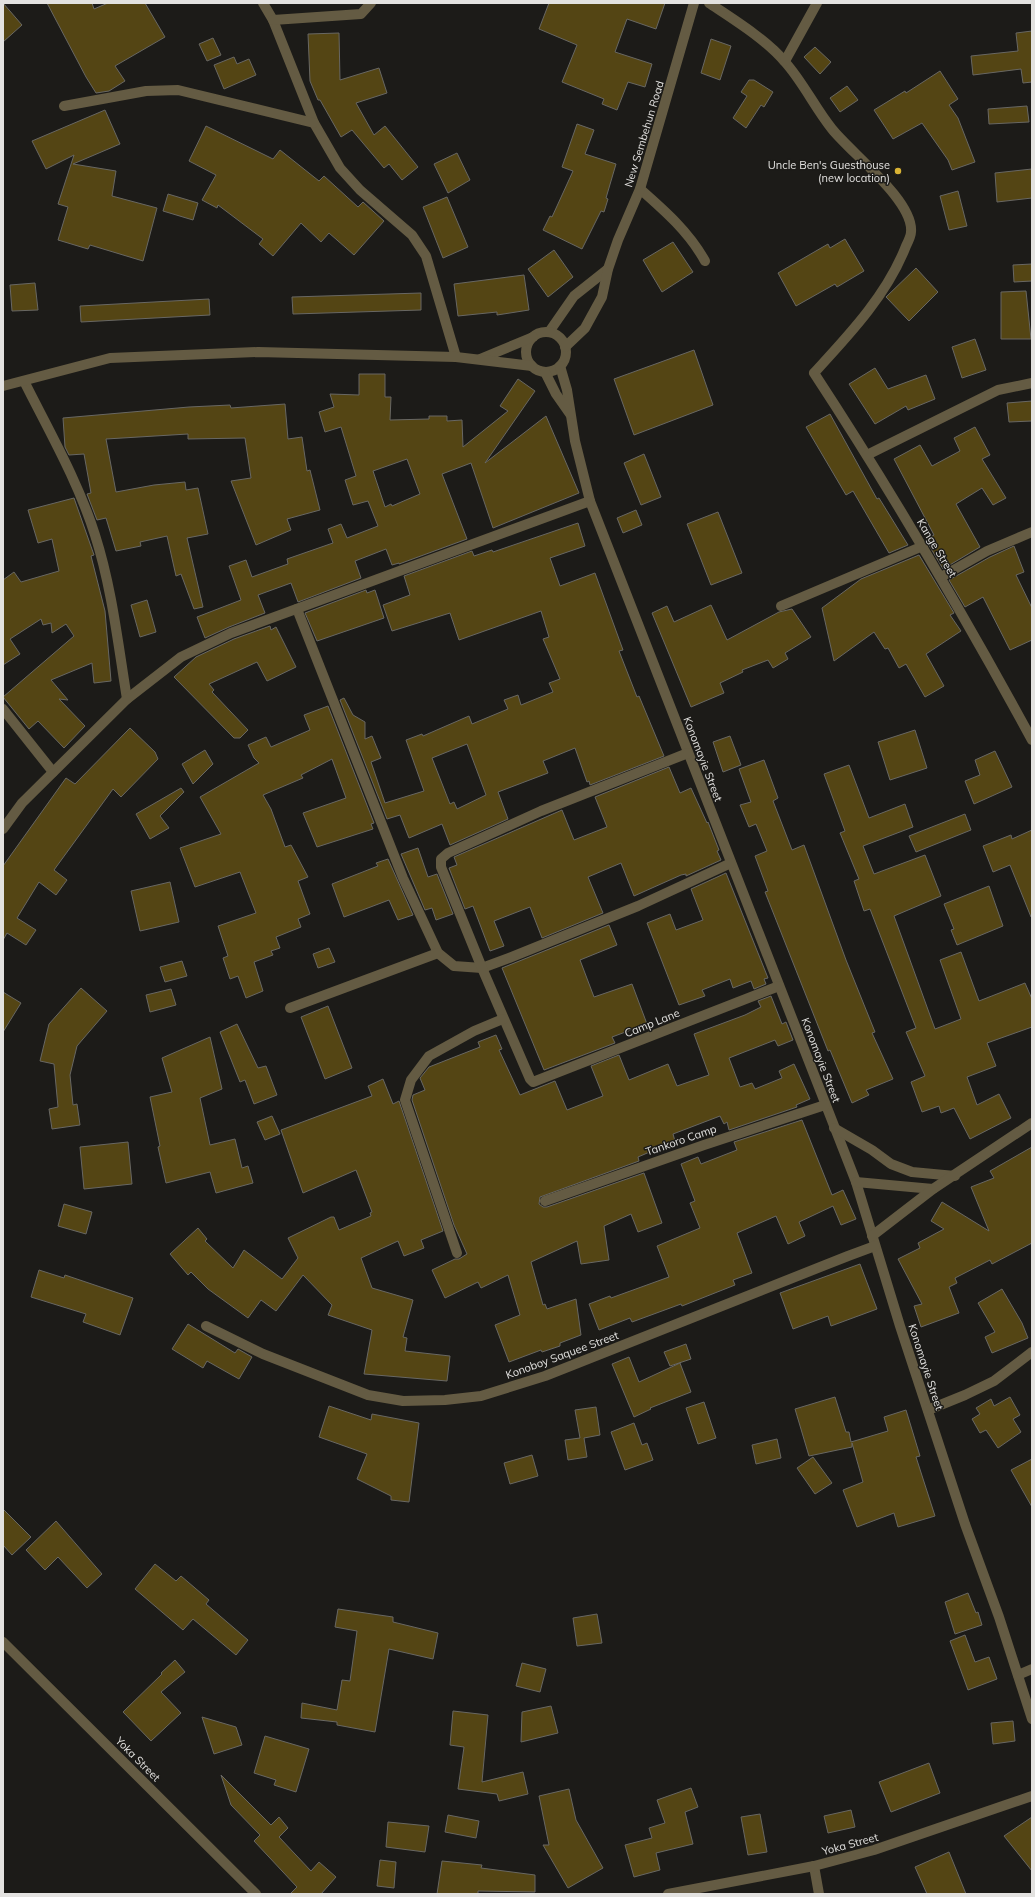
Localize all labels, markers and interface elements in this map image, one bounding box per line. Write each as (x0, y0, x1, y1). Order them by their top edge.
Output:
street label: New Sembehun Road (621, 79, 667, 189)
place label: Uncle Ben's Guesthouse (new location) (768, 158, 890, 185)
marker: Uncle Ben's Guesthouse (new location) (893, 166, 903, 176)
street label: Kange Street (914, 516, 960, 580)
street label: Konomayie Street (680, 715, 726, 804)
street label: Camp Lane (622, 1006, 682, 1040)
street label: Konomayie Street (798, 1016, 844, 1105)
street label: Tankoro Camp (644, 1121, 719, 1159)
street label: Konomayie Street (905, 1322, 947, 1412)
street label: Konoboy Saquee Street (504, 1328, 620, 1382)
street label: Yoka Street (112, 1733, 163, 1784)
street label: Yoka Street (819, 1830, 880, 1858)

